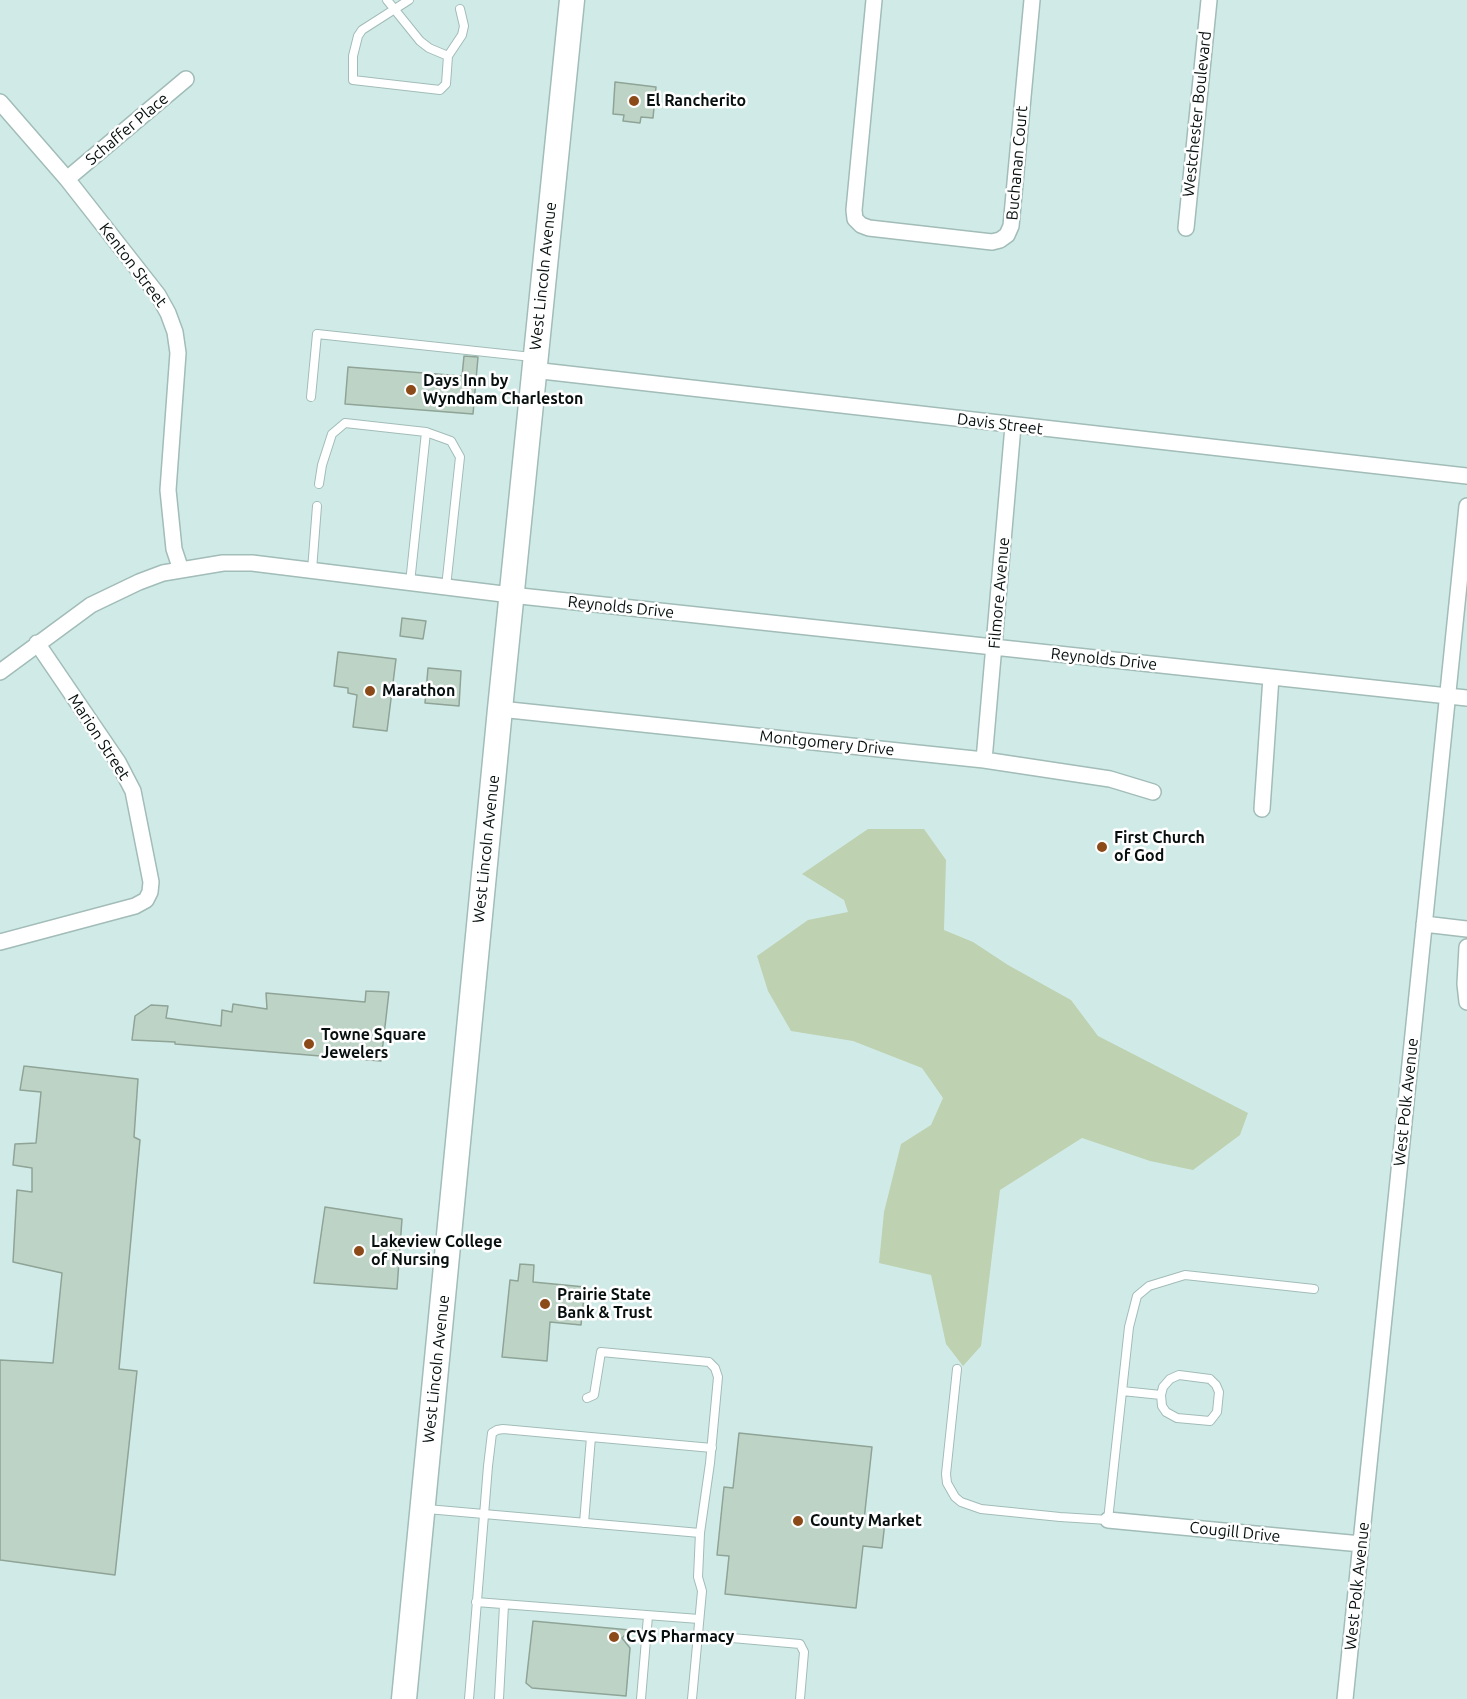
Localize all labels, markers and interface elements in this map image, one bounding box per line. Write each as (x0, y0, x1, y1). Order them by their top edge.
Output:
street label: Westchester Boulevard (1179, 30, 1215, 198)
street label: Schaffer Place (82, 89, 172, 169)
place label: El Rancherito (646, 91, 746, 111)
marker: El Rancherito (627, 94, 641, 108)
street label: Buchanan Court (1002, 105, 1032, 221)
street label: West Lincoln Avenue (526, 201, 560, 351)
street label: Kenton Street (95, 219, 171, 311)
place label: Days Inn by Wyndham Charleston (423, 371, 583, 409)
marker: Days Inn by Wyndham Charleston (404, 383, 418, 397)
street label: Davis Street (956, 409, 1044, 439)
street label: Filmore Avenue (985, 536, 1013, 650)
street label: Reynolds Drive (567, 592, 675, 622)
street label: Reynolds Drive (1050, 644, 1158, 674)
place label: Marathon (382, 681, 455, 701)
marker: Marathon (363, 684, 377, 698)
street label: Marion Street (64, 690, 134, 784)
street label: Montgomery Drive (759, 726, 895, 760)
street label: West Lincoln Avenue (469, 774, 503, 924)
place label: First Church of God (1114, 828, 1205, 866)
marker: First Church of God (1095, 840, 1109, 854)
place label: Towne Square Jewelers (321, 1025, 426, 1063)
marker: Towne Square Jewelers (302, 1037, 316, 1051)
street label: West Polk Avenue (1390, 1037, 1422, 1167)
place label: Lakeview College of Nursing (371, 1232, 502, 1270)
marker: Lakeview College of Nursing (352, 1244, 366, 1258)
place label: Prairie State Bank & Trust (557, 1285, 652, 1323)
street label: West Lincoln Avenue (419, 1294, 453, 1444)
marker: Prairie State Bank & Trust (538, 1297, 552, 1311)
place label: County Market (810, 1511, 922, 1531)
marker: County Market (791, 1514, 805, 1528)
street label: Cougill Drive (1189, 1518, 1281, 1546)
street label: West Polk Avenue (1341, 1521, 1373, 1651)
place label: CVS Pharmacy (626, 1627, 734, 1647)
marker: CVS Pharmacy (607, 1630, 621, 1644)

